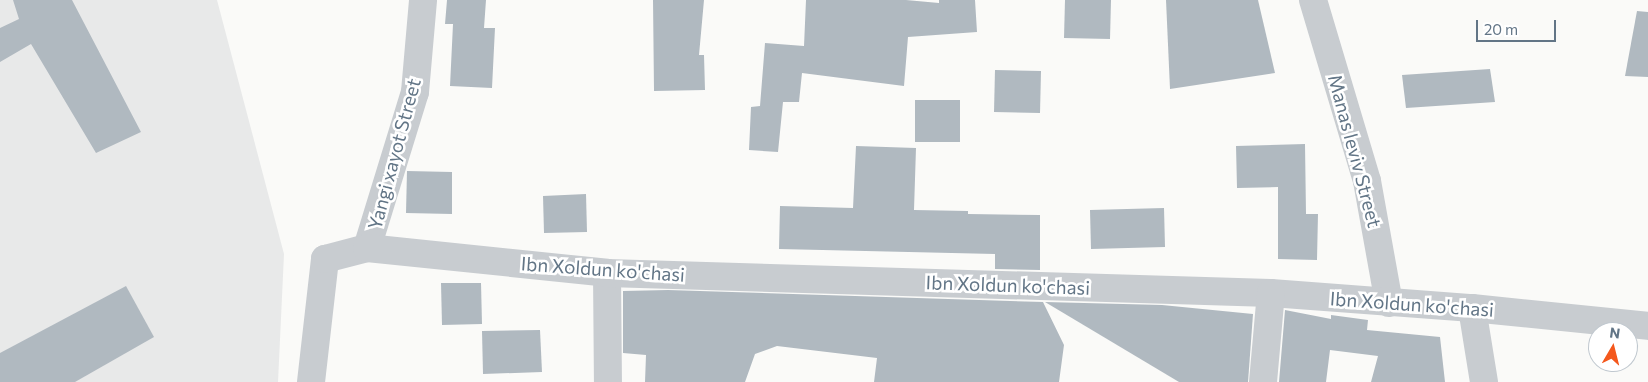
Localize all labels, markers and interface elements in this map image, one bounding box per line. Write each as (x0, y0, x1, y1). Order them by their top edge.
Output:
scale bar (1478, 10, 1558, 42)
text: 20 m (1484, 20, 1518, 38)
street label: Manas leviv Street (1324, 72, 1386, 230)
street label: Yangi xayot Street (363, 76, 425, 232)
street label: Ibn Xoldun ko'chasi (520, 252, 686, 286)
street label: Ibn Xoldun ko'chasi (925, 271, 1091, 299)
street label: Ibn Xoldun ko'chasi (1329, 287, 1495, 321)
north arrow (1588, 322, 1638, 372)
text: N (1609, 323, 1621, 342)

